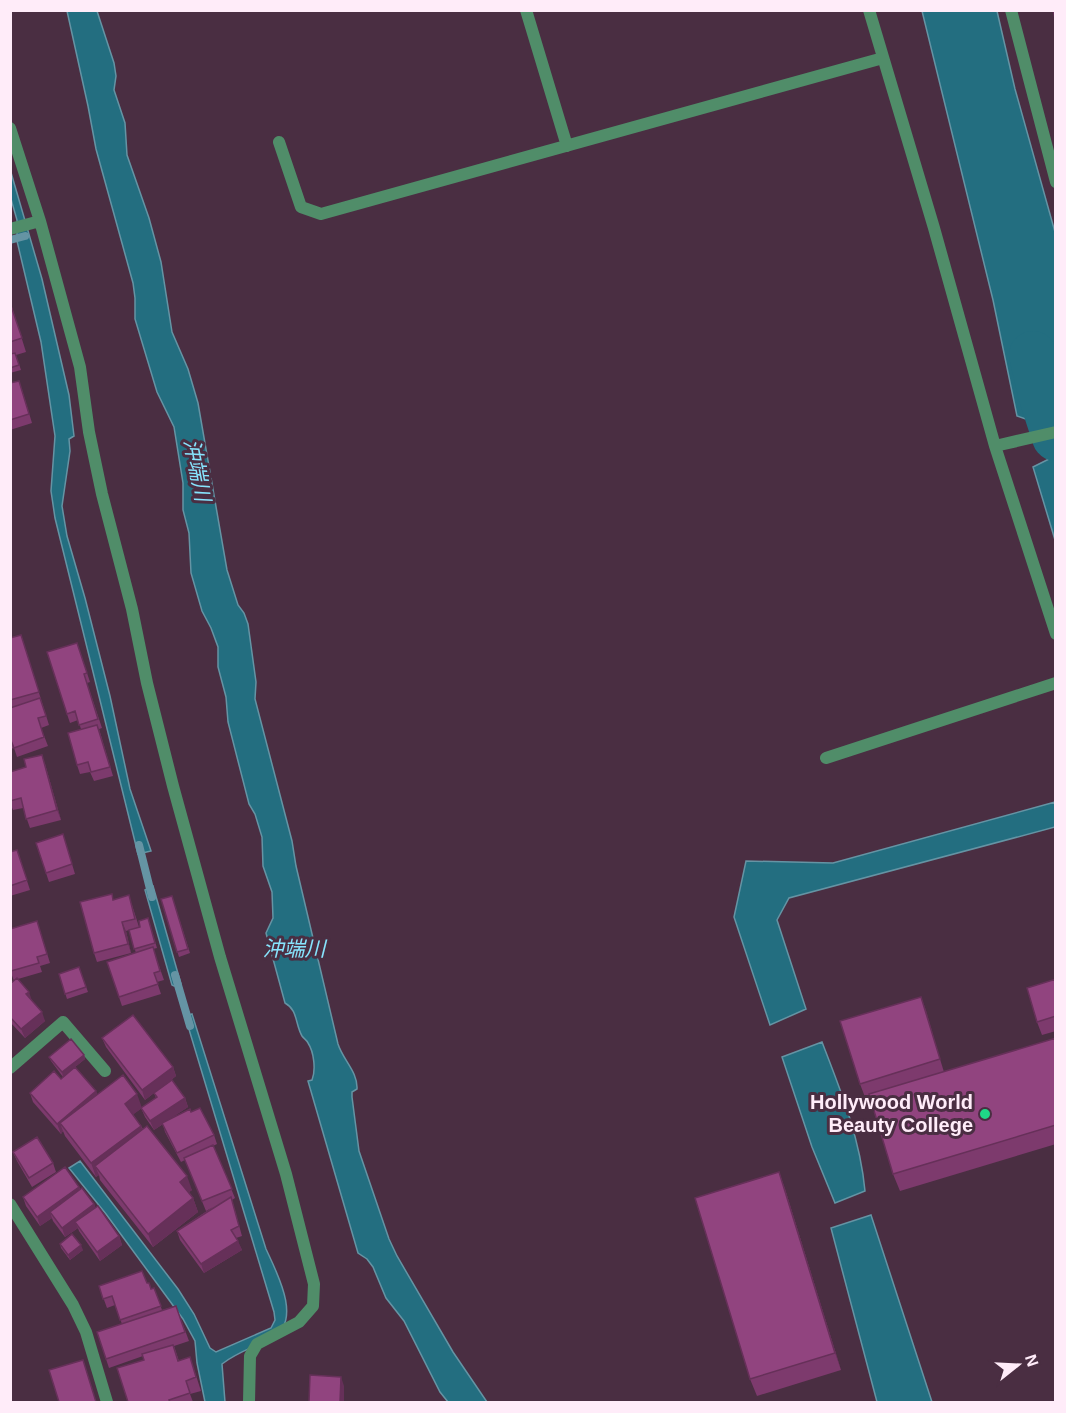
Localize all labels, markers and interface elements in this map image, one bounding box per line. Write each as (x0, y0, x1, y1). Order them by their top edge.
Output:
water label: 沖端川 (180, 437, 215, 505)
water label: 沖端川 (263, 937, 327, 960)
place label: Hollywood World Beauty College (810, 1091, 973, 1136)
marker: Hollywood World Beauty College (978, 1107, 992, 1121)
north arrow (988, 1335, 1048, 1395)
text: N (1022, 1352, 1042, 1369)

